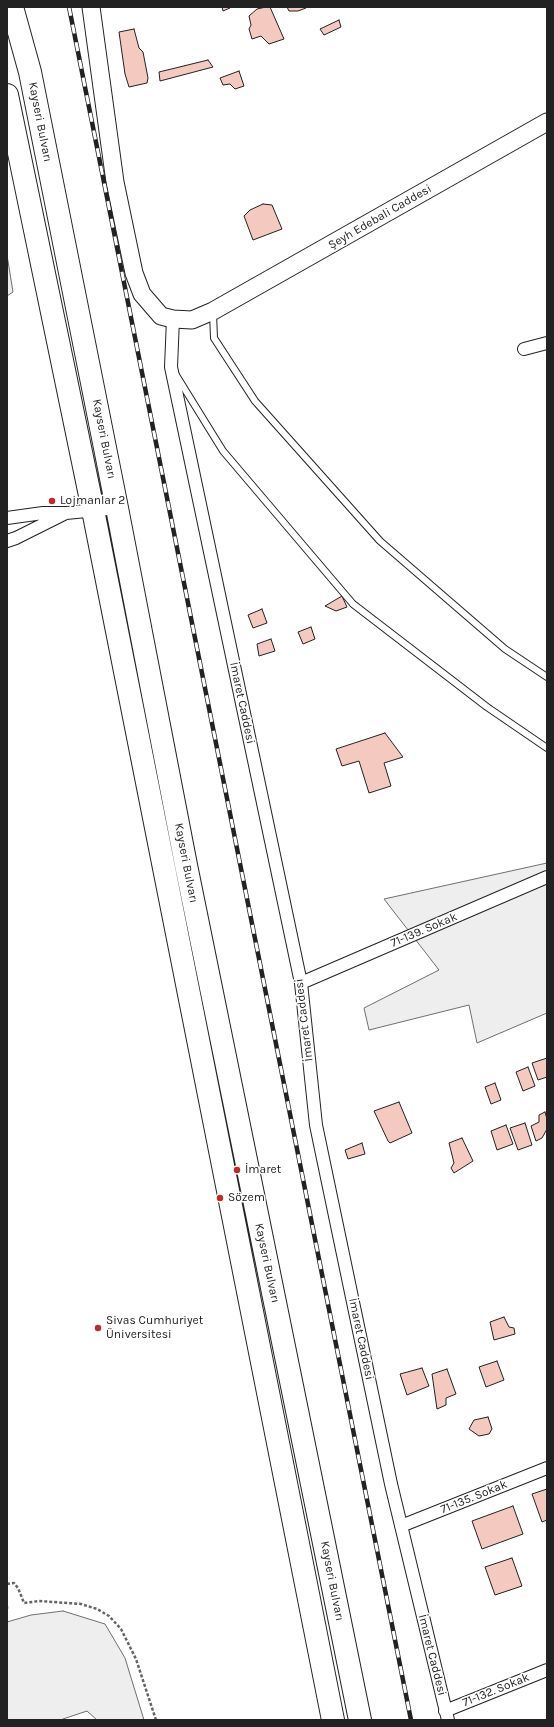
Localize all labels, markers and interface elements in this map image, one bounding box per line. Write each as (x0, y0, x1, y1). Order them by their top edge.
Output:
street label: Kayseri Bulvarı (25, 81, 55, 163)
street label: Şeyh Edebali Caddesi (326, 182, 434, 252)
street label: Kayseri Bulvarı (89, 398, 119, 480)
place label: Lojmanlar 2 (60, 494, 125, 508)
marker: Lojmanlar 2 (47, 496, 57, 506)
street label: İmaret Caddesi (226, 661, 258, 745)
street label: Kayseri Bulvarı (171, 822, 201, 904)
street label: 71-139. Sokak (389, 910, 459, 950)
street label: İmaret Caddesi (292, 978, 316, 1062)
place label: İmaret (245, 1163, 281, 1177)
marker: İmaret (232, 1165, 242, 1175)
place label: Sözem (228, 1191, 265, 1205)
marker: Sözem (215, 1193, 225, 1203)
street label: Kayseri Bulvarı (252, 1222, 282, 1304)
street label: İmaret Caddesi (345, 1297, 377, 1381)
place label: Sivas Cumhuriyet Üniversitesi (106, 1314, 203, 1342)
marker: Sivas Cumhuriyet Üniversitesi (93, 1323, 103, 1333)
street label: 71-135. Sokak (439, 1477, 509, 1517)
street label: Kayseri Bulvarı (317, 1540, 347, 1622)
street label: İmaret Caddesi (415, 1613, 449, 1697)
street label: 71-132. Sokak (461, 1670, 531, 1710)

